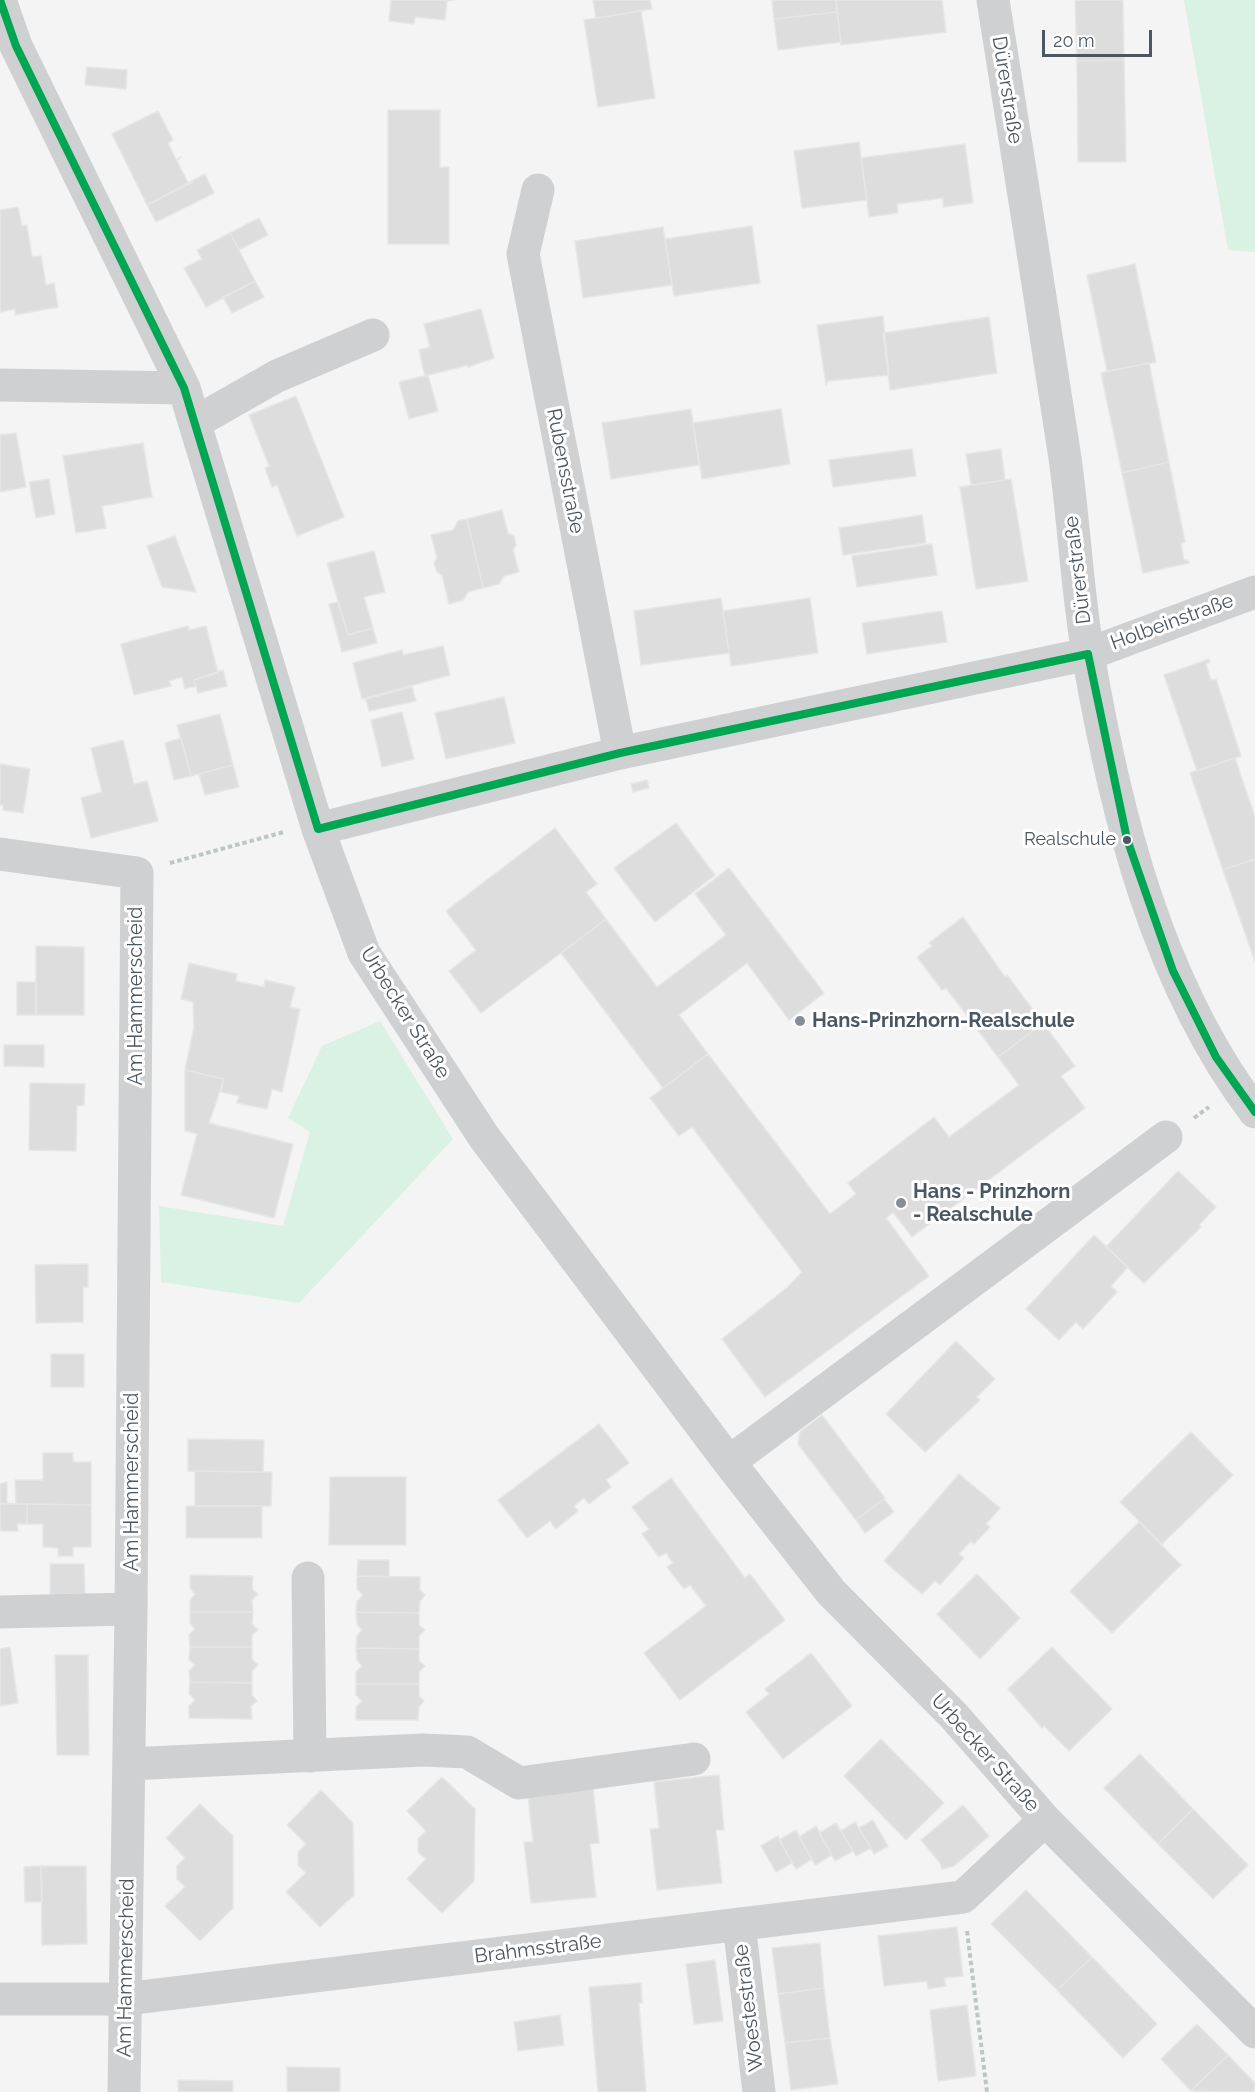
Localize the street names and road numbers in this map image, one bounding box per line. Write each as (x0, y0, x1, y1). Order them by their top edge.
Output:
street label: Dürerstraße (987, 34, 1027, 146)
street label: Rubensstraße (541, 406, 589, 536)
street label: Dürerstraße (1059, 515, 1097, 625)
street label: Holbeinstraße (1107, 589, 1237, 655)
street label: Am Hammerscheid (124, 907, 148, 1085)
street label: Urbecker Straße (355, 943, 455, 1083)
street label: Am Hammerscheid (120, 1393, 144, 1571)
street label: Urbecker Straße (926, 1689, 1044, 1817)
street label: Am Hammerscheid (112, 1878, 140, 2058)
street label: Brahmsstraße (473, 1929, 603, 1969)
street label: Woestestraße (729, 1943, 769, 2073)

